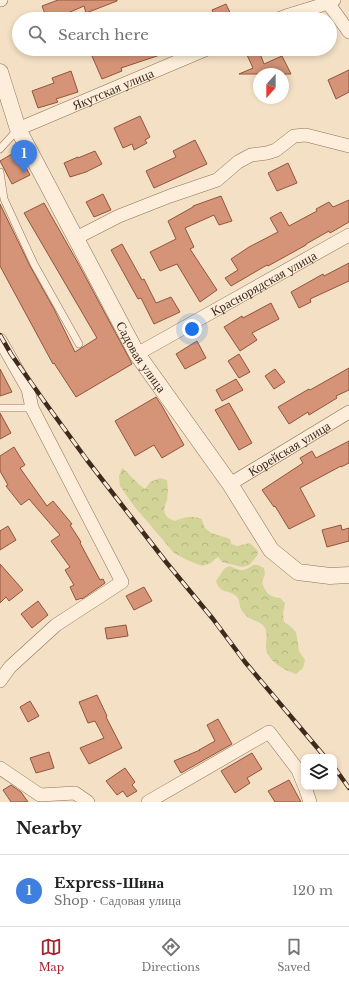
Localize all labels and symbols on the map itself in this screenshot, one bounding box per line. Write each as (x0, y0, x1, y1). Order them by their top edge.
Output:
street label: Якутская улица (70, 64, 156, 114)
north arrow (253, 68, 289, 104)
pin: 1 (11, 140, 37, 173)
street label: Краснорядская улица (207, 246, 320, 320)
street label: Садовая улица (113, 318, 170, 396)
your location (182, 319, 202, 339)
street label: Корейская улица (245, 417, 334, 480)

